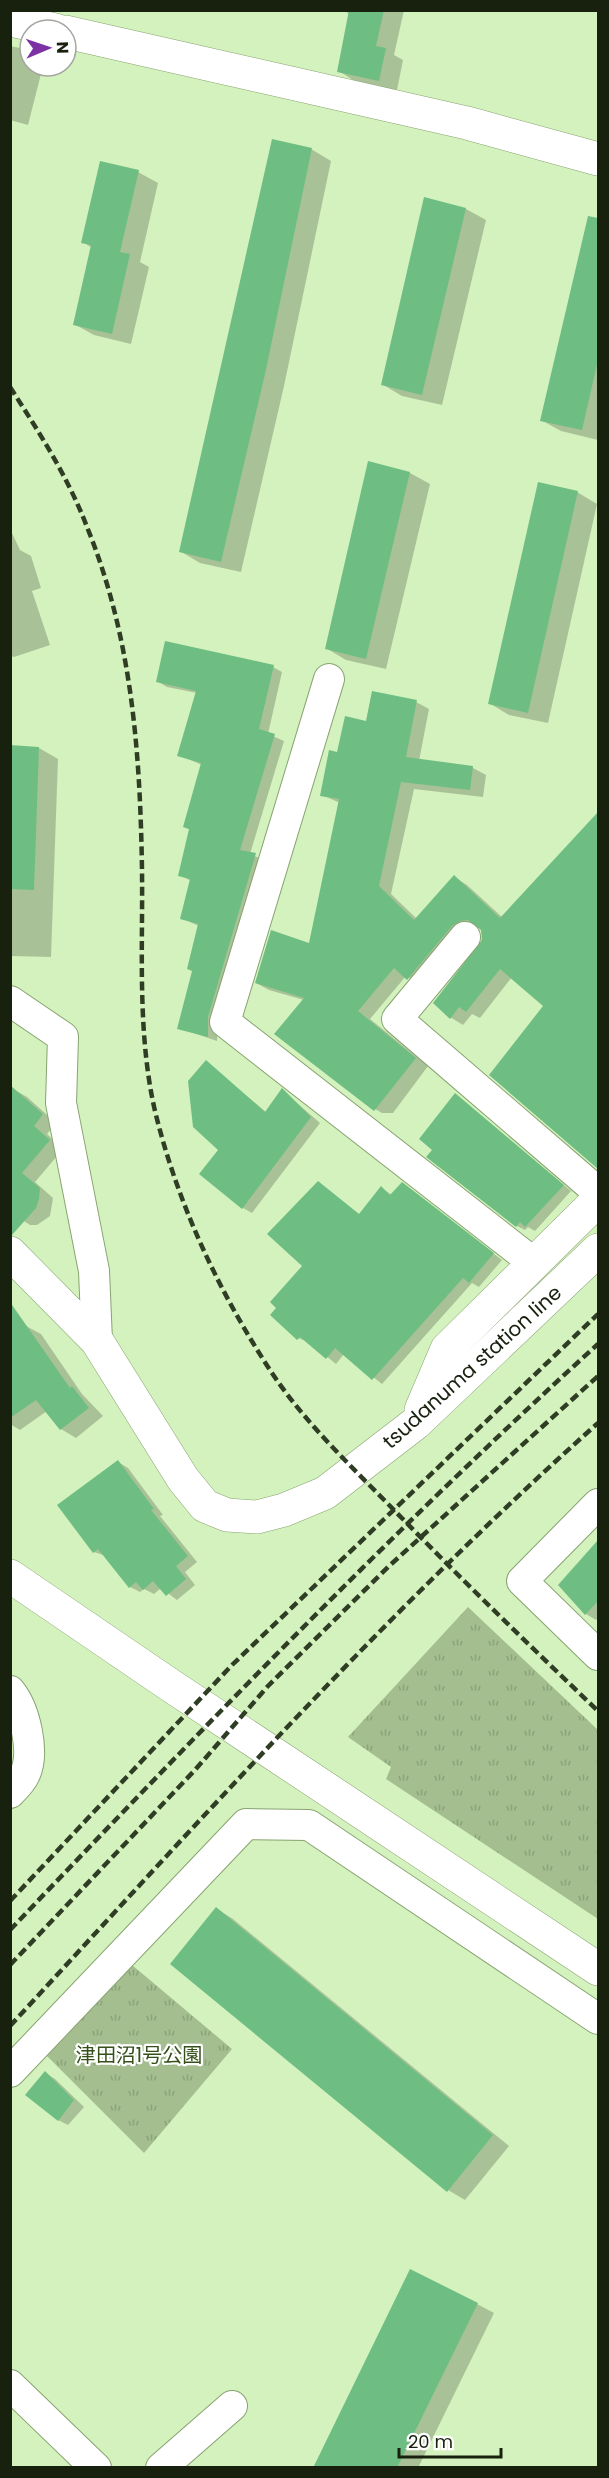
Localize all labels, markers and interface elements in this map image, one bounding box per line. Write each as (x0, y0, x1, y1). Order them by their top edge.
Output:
north arrow (18, 18, 78, 78)
text: N (51, 41, 74, 54)
street label: tsudanuma station line (376, 1279, 568, 1455)
park label: 津田沼1号公園 (76, 2041, 202, 2069)
scale bar (399, 2421, 501, 2459)
text: 20 m (408, 2429, 453, 2454)

